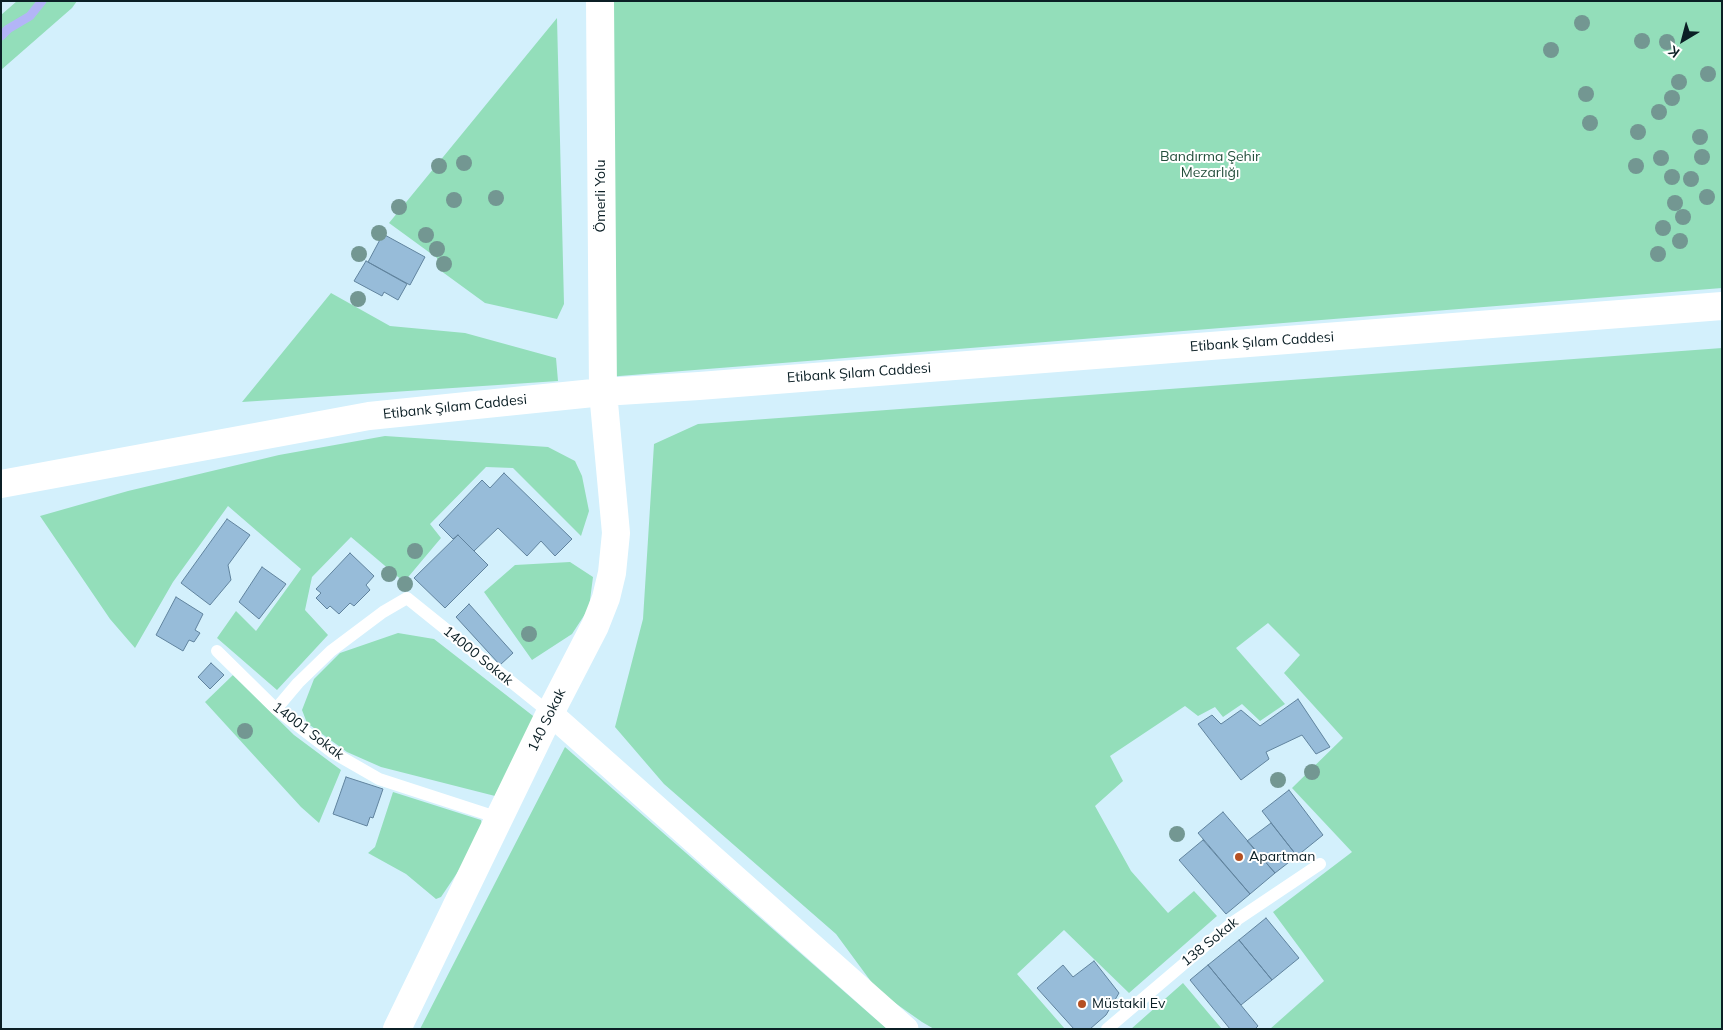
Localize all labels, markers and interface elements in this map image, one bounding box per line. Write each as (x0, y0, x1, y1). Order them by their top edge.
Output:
north arrow (1658, 15, 1708, 65)
text: K (1665, 42, 1683, 62)
park label: Bandırma Şehir Mezarlığı (1160, 149, 1260, 182)
street label: Ömerli Yolu (593, 160, 609, 232)
street label: Etibank Şılam Caddesi (1189, 329, 1335, 355)
street label: Etibank Şılam Caddesi (786, 360, 932, 386)
street label: Etibank Şılam Caddesi (382, 391, 528, 423)
street label: 14000 Sokak (440, 623, 516, 689)
street label: 140 Sokak (524, 686, 570, 754)
street label: 14001 Sokak (269, 699, 347, 763)
place label: Apartman (1249, 849, 1315, 865)
marker: Apartman (1233, 851, 1245, 863)
street label: 138 Sokak (1178, 914, 1242, 970)
place label: Müstakil Ev (1092, 996, 1165, 1012)
marker: Müstakil Ev (1076, 998, 1088, 1010)

